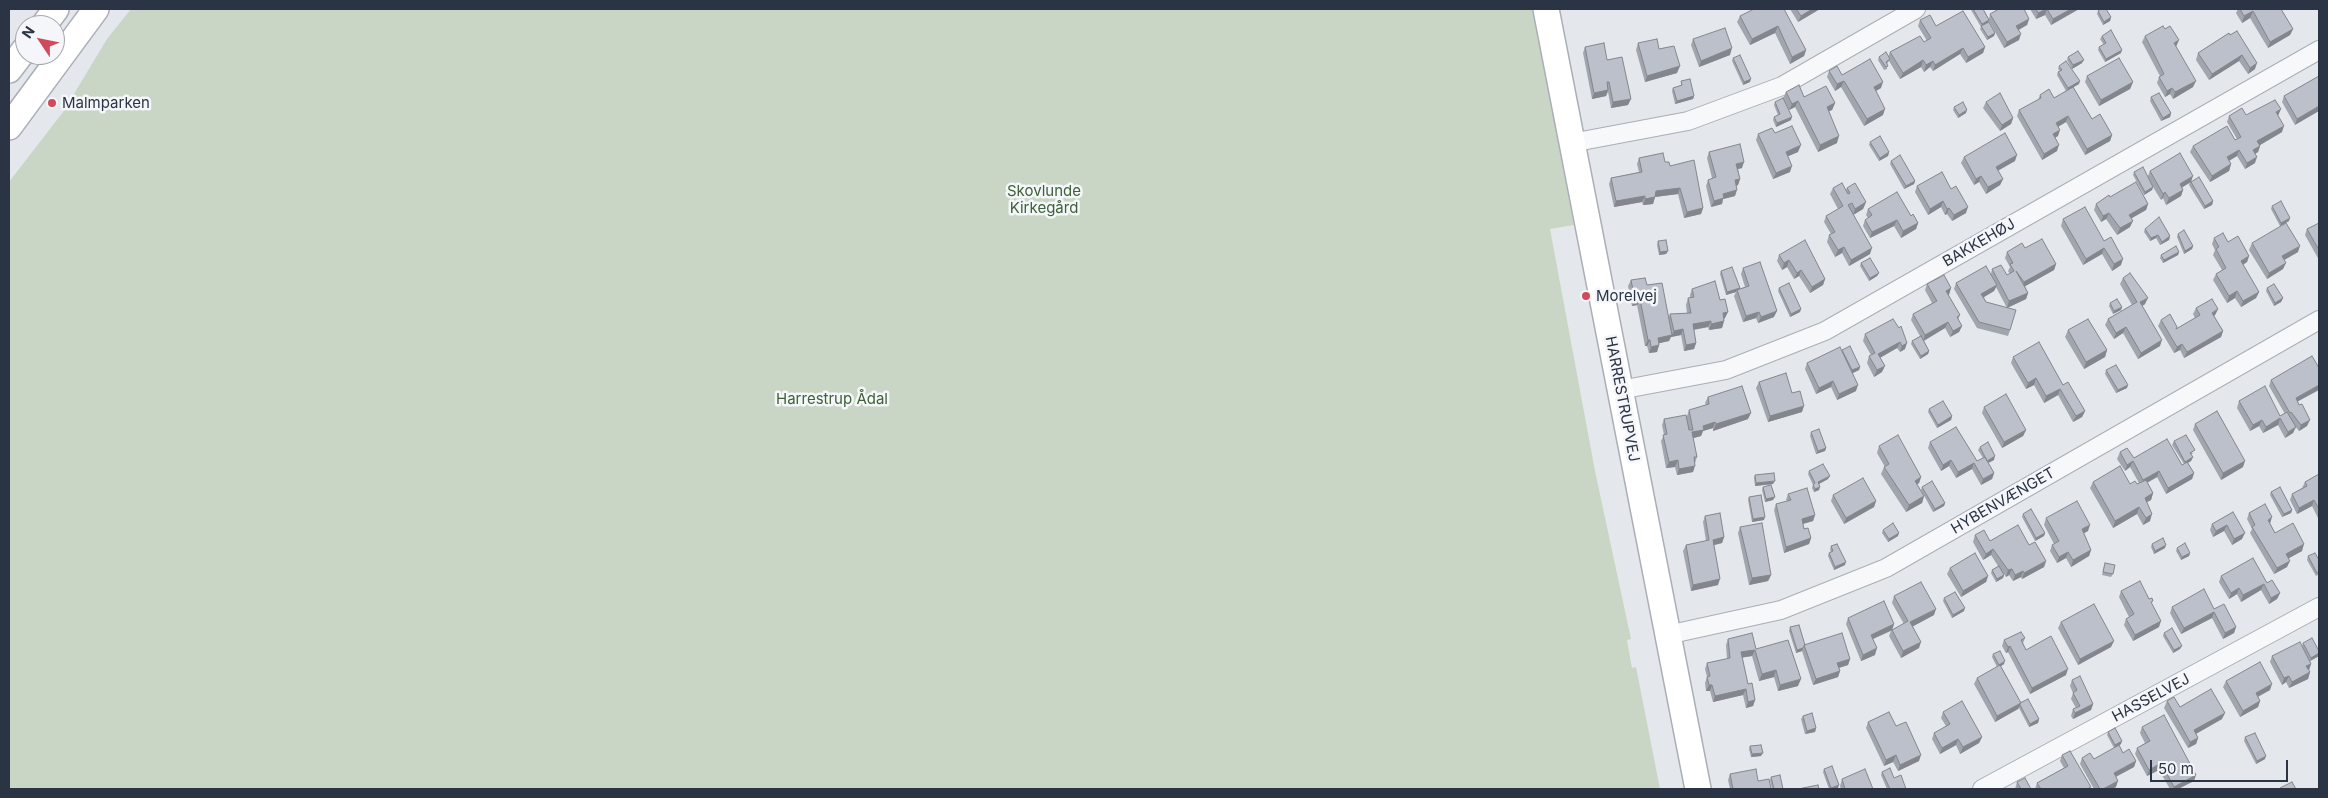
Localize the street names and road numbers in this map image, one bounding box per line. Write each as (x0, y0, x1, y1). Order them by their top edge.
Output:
street label: BAKKEHØJ (1940, 215, 2018, 271)
street label: HARRESTRUPVEJ (1601, 335, 1643, 463)
street label: HYBENVÆNGET (1948, 464, 2058, 538)
street label: HASSELVEJ (2109, 670, 2193, 726)

